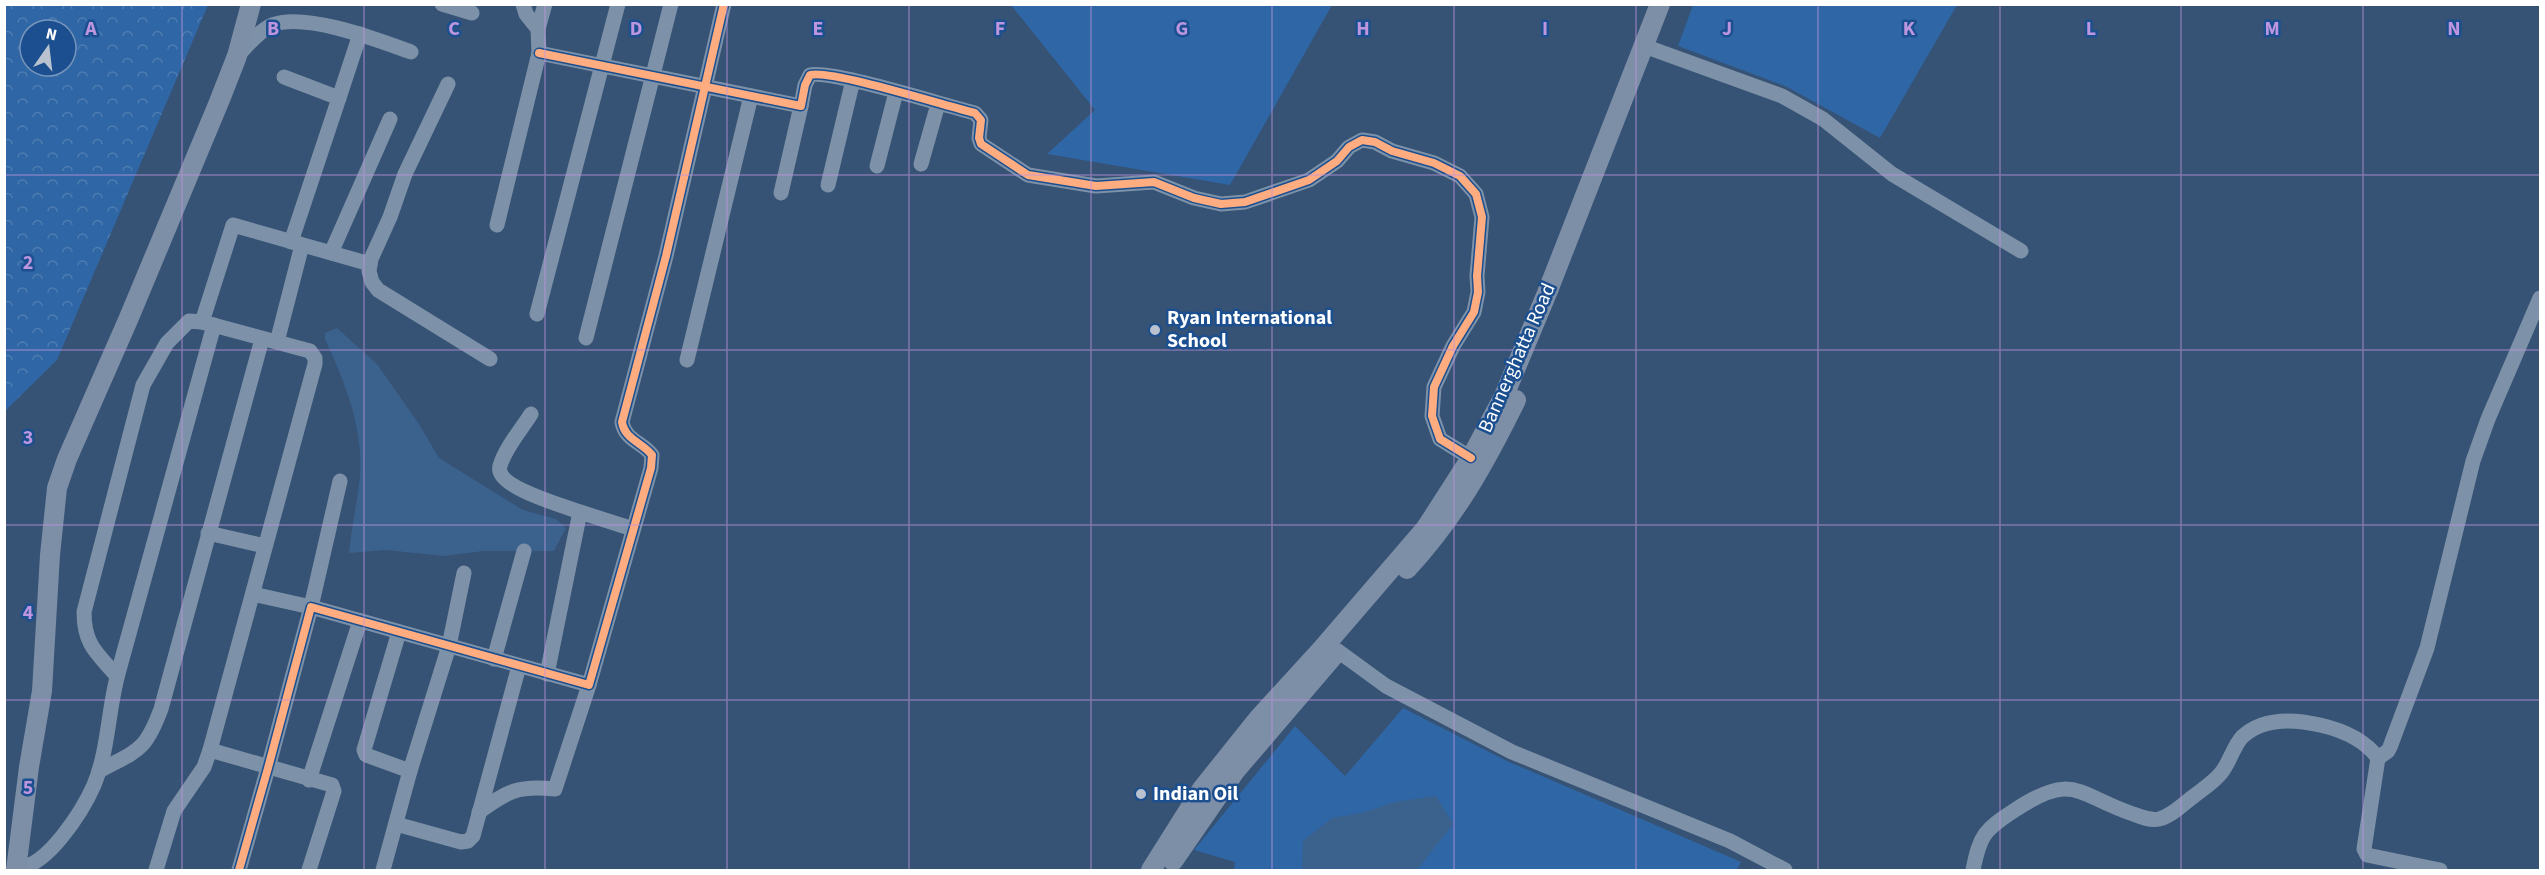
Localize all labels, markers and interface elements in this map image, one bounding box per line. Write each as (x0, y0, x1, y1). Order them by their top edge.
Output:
text: A (84, 15, 97, 43)
text: B (267, 15, 279, 43)
text: C (448, 15, 460, 43)
text: D (630, 15, 642, 43)
text: E (813, 15, 823, 43)
text: F (995, 15, 1005, 43)
text: G (1176, 15, 1188, 43)
text: H (1356, 15, 1370, 43)
text: I (1542, 15, 1548, 43)
text: J (1722, 15, 1732, 43)
text: K (1903, 15, 1916, 43)
text: L (2086, 15, 2096, 43)
text: M (2264, 15, 2280, 43)
text: N (2447, 15, 2461, 43)
north arrow (18, 18, 78, 78)
text: N (44, 22, 59, 46)
text: 2 (23, 249, 33, 277)
street label: Bannerghatta Road (1471, 279, 1563, 437)
place label: Ryan International School (1167, 304, 1332, 355)
marker: Ryan International School (1148, 323, 1162, 337)
text: 3 (23, 424, 33, 452)
text: 4 (23, 599, 34, 627)
text: 5 (23, 774, 33, 802)
place label: Indian Oil (1153, 780, 1239, 808)
marker: Indian Oil (1134, 787, 1148, 801)

